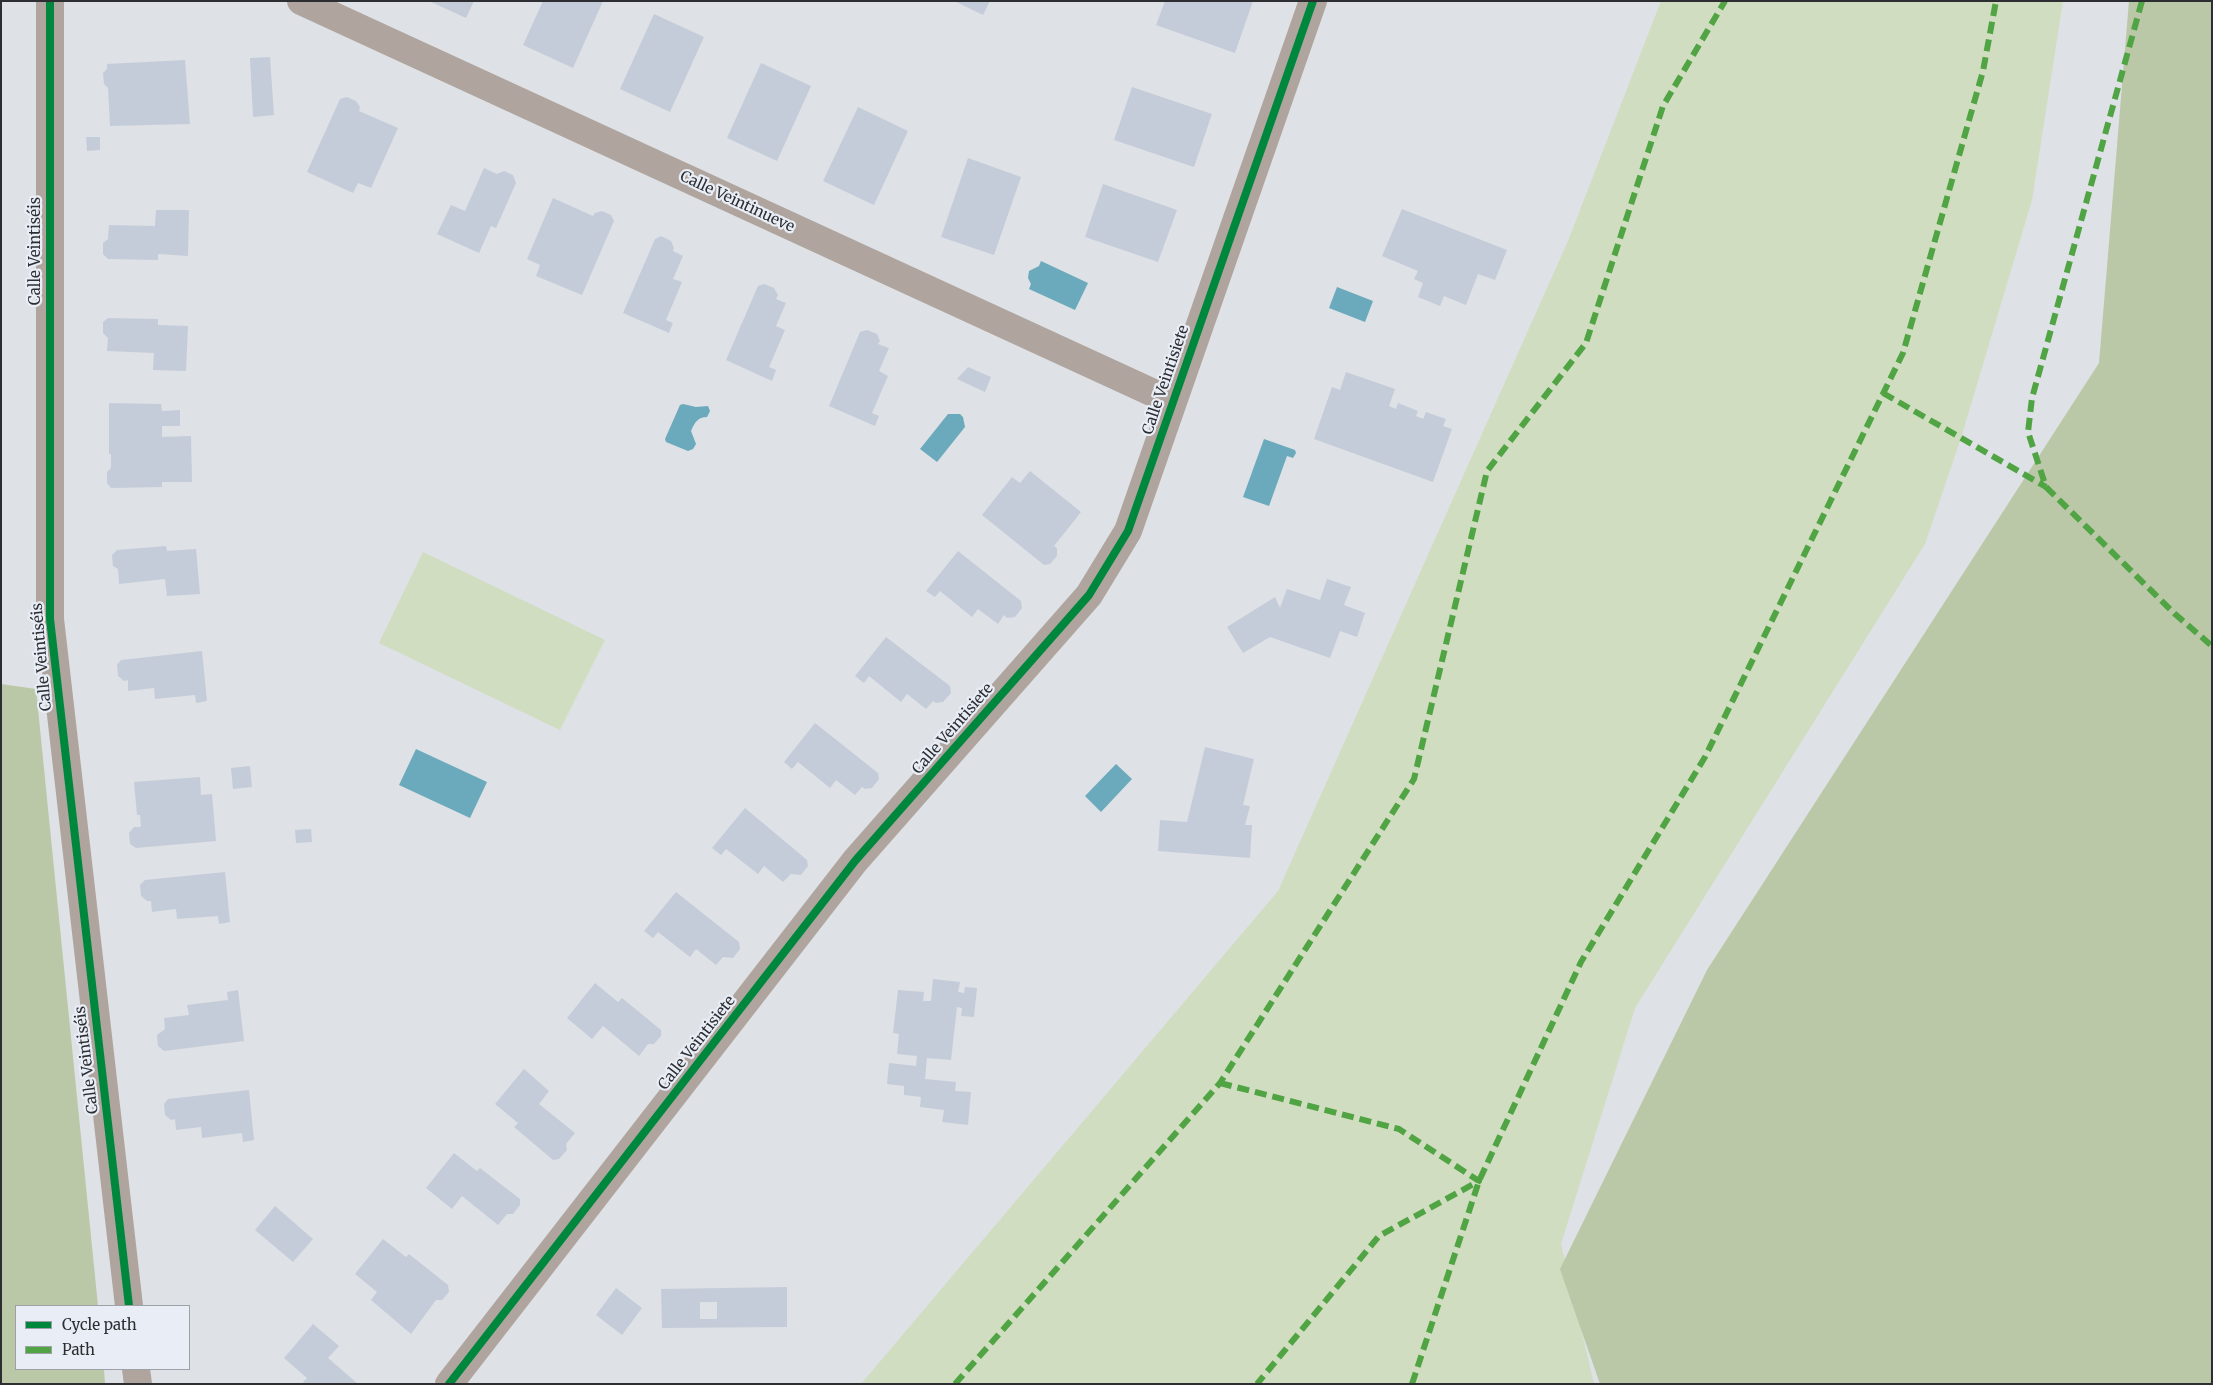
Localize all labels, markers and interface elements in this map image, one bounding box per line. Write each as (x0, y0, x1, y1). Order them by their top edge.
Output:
street label: Calle Veintinueve (677, 168, 797, 236)
street label: Calle Veintiséis (27, 197, 45, 305)
street label: Calle Veintisiete (1139, 323, 1193, 437)
street label: Calle Veintiséis (28, 602, 56, 712)
street label: Calle Veintisiete (909, 680, 997, 778)
street label: Calle Veintisiete (655, 992, 739, 1094)
street label: Calle Veintiséis (71, 1005, 103, 1115)
legend (15, 1305, 190, 1370)
text: Cycle path (62, 1315, 137, 1334)
text: Path (62, 1340, 95, 1359)

